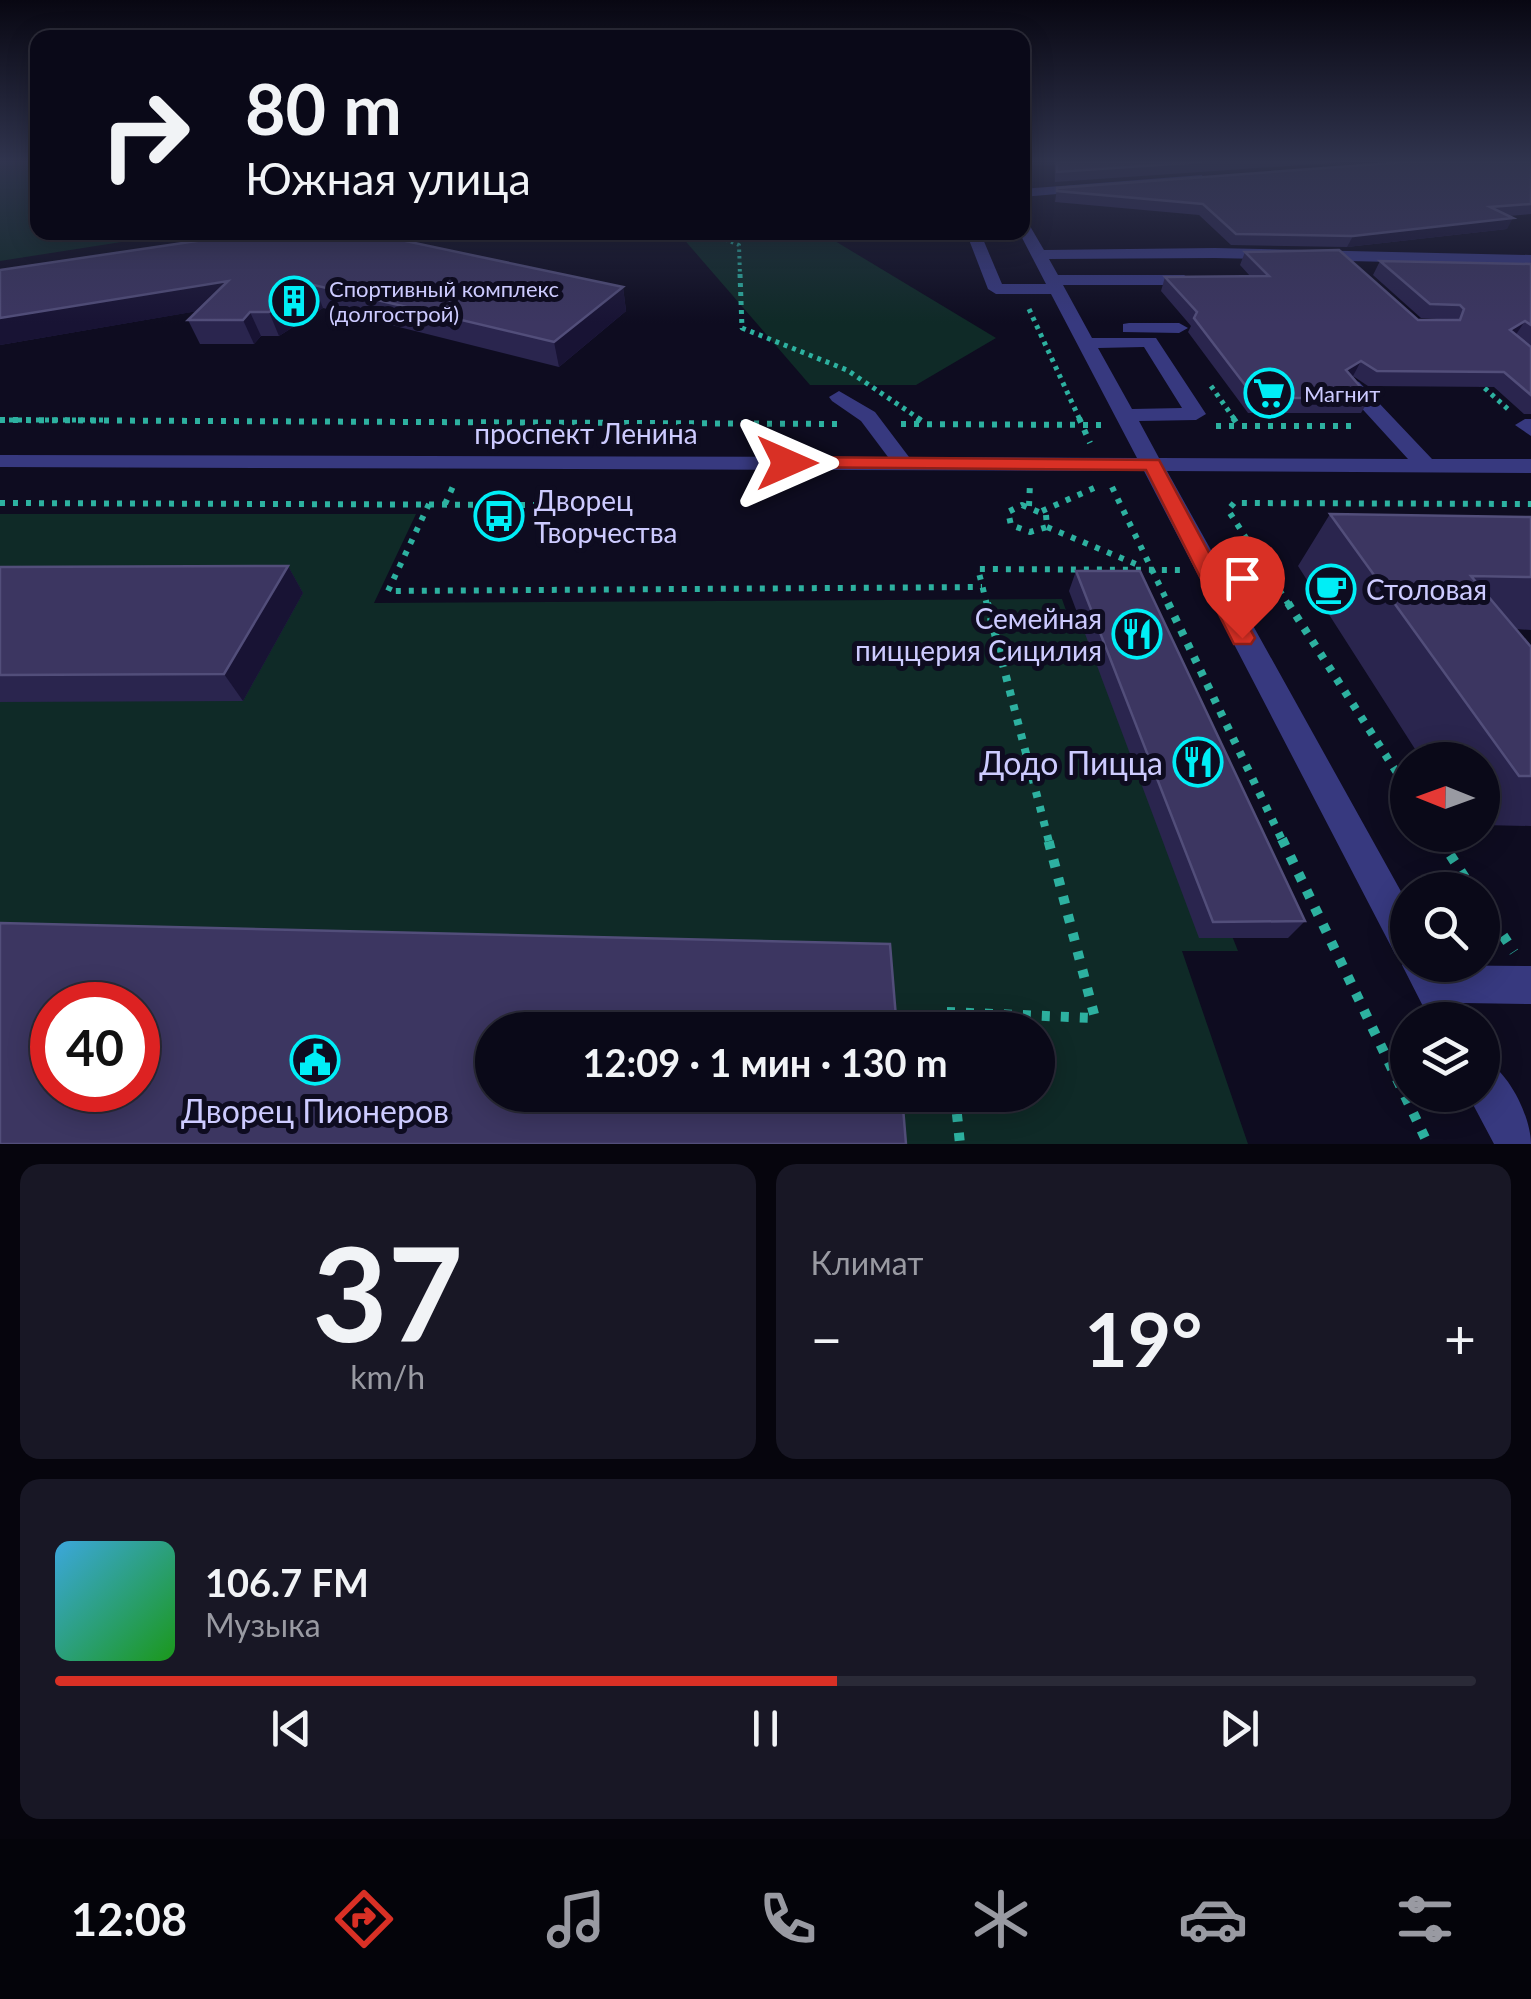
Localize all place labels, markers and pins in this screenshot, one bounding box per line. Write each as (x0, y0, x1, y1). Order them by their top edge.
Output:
building icon: Спортивный комплекс (долгострой) (268, 275, 320, 327)
place label: Спортивный комплекс (долгострой) (329, 275, 559, 327)
supermarket icon: Магнит (1243, 367, 1295, 419)
place label: Магнит (1304, 380, 1380, 407)
place label: Дворец Творчества (534, 483, 677, 549)
bus stop icon: Дворец Творчества (473, 490, 525, 542)
pin (1200, 536, 1285, 639)
cafe icon: Столовая (1305, 563, 1357, 615)
place label: Столовая (1366, 572, 1487, 606)
place label: Семейная пиццерия Сицилия (855, 601, 1102, 667)
restaurant icon: Семейная пиццерия Сицилия (1111, 608, 1163, 660)
restaurant icon: Додо Пицца (1172, 736, 1224, 788)
place label: Додо Пицца (979, 743, 1163, 782)
public building icon: Дворец Пионеров (289, 1034, 341, 1086)
place label: Дворец Пионеров (181, 1091, 449, 1130)

